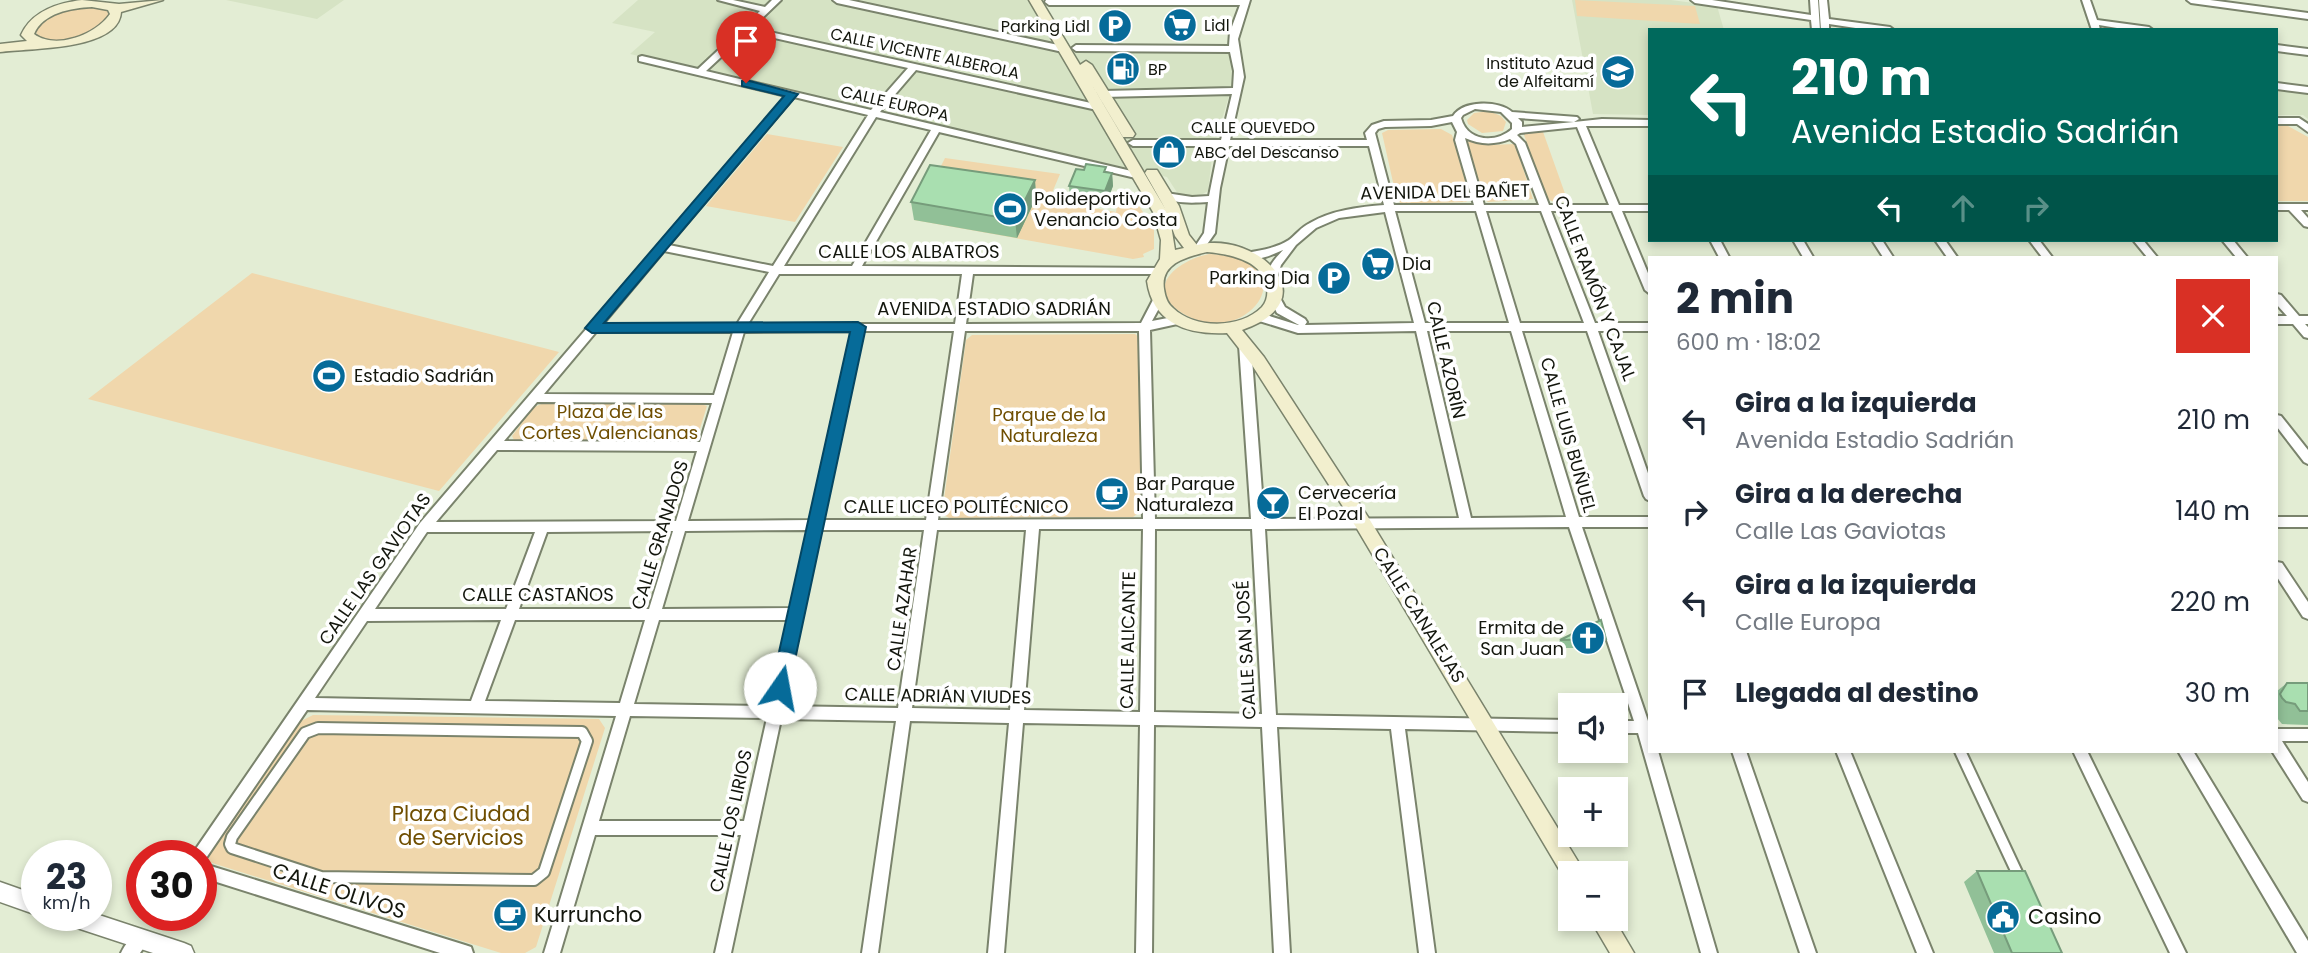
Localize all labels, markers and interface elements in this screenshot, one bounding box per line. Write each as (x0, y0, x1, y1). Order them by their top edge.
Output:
supermarket icon: Lidl (1161, 6, 1199, 44)
parking icon: Parking Lidl (1096, 7, 1134, 45)
pin (716, 11, 776, 83)
place label: Lidl (1204, 14, 1230, 37)
place label: Parking Lidl (1001, 15, 1090, 38)
icon: arrive (727, 22, 765, 60)
street label: CALLE VICENTE ALBEROLA (828, 22, 1022, 85)
text: 210 m (1791, 44, 1932, 112)
fuel station icon: BP (1104, 50, 1142, 88)
place label: Instituto Azud de Alfeitamí (1486, 52, 1594, 93)
school or university icon: Instituto Azud de Alfeitamí (1599, 53, 1637, 91)
icon: left (1676, 56, 1767, 147)
place label: BP (1148, 58, 1167, 81)
street label: CALLE EUROPA (838, 80, 952, 127)
text: Avenida Estadio Sadrián (1791, 109, 2179, 154)
street label: CALLE QUEVEDO (1191, 116, 1315, 139)
shop icon: ABC del Descanso (1150, 133, 1188, 171)
place label: ABC del Descanso (1194, 141, 1339, 164)
street label: AVENIDA DEL BAÑET (1360, 178, 1530, 205)
place label: Polideportivo Venancio Costa (1034, 186, 1178, 232)
icon: left (1871, 189, 1909, 227)
icon: ahead (1944, 189, 1982, 227)
icon: right (2017, 189, 2055, 227)
sports icon: Polideportivo Venancio Costa (991, 190, 1029, 228)
street label: CALLE RAMÓN Y CAJAL (1549, 192, 1642, 384)
street label: CALLE LOS ALBATROS (818, 239, 1000, 264)
supermarket icon: Dia (1359, 245, 1397, 283)
place label: Dia (1402, 251, 1431, 276)
parking icon: Parking Dia (1315, 259, 1353, 297)
place label: Parking Dia (1209, 265, 1310, 290)
text: 2 min (1676, 269, 1794, 328)
button: close (2176, 279, 2250, 353)
street label: AVENIDA ESTADIO SADRIÁN (877, 296, 1111, 321)
street label: CALLE AZORÍN (1421, 299, 1472, 421)
text: 600 m · 18:02 (1676, 326, 1821, 358)
street label: CALLE LUIS BUÑUEL (1534, 354, 1603, 516)
sports icon: Estadio Sadrián (310, 357, 348, 395)
place label: Estadio Sadrián (354, 363, 494, 388)
text: Gira a la izquierda (1735, 385, 1977, 421)
park label: Plaza de las Cortes Valencianas (522, 399, 698, 445)
park label: Parque de la Naturaleza (992, 402, 1106, 448)
icon: left (1676, 402, 1714, 440)
text: 210 m (2177, 402, 2250, 438)
text: Avenida Estadio Sadrián (1735, 424, 2014, 456)
street label: CALLE GRANADOS (625, 457, 694, 613)
place label: Bar Parque Naturaleza (1136, 471, 1235, 517)
cafe icon: Bar Parque Naturaleza (1093, 475, 1131, 513)
text: Gira a la derecha (1735, 476, 1963, 512)
place label: Cervecería El Pozal (1298, 480, 1396, 526)
bar icon: Cervecería El Pozal (1254, 484, 1292, 522)
street label: CALLE LAS GAVIOTAS (313, 488, 437, 650)
icon: right (1676, 493, 1714, 531)
text: 140 m (2175, 493, 2250, 529)
street label: CALLE LICEO POLITÉCNICO (844, 494, 1068, 519)
text: Calle Las Gaviotas (1735, 515, 1946, 547)
street label: CALLE CANALEJAS (1368, 542, 1471, 687)
street label: CALLE AZAHAR (880, 545, 923, 673)
text: Gira a la izquierda (1735, 567, 1977, 603)
street label: CALLE ALICANTE (1114, 571, 1141, 709)
street label: CALLE SAN JOSÉ (1229, 580, 1262, 720)
street label: CALLE CASTAÑOS (462, 582, 614, 607)
icon: left (1676, 584, 1714, 622)
text: 220 m (2170, 584, 2250, 620)
text: Calle Europa (1735, 606, 1881, 638)
place label: Ermita de San Juan (1478, 615, 1564, 661)
church icon: Ermita de San Juan (1569, 619, 1607, 657)
position arrow (743, 651, 817, 725)
icon: arrive (1676, 675, 1714, 713)
text: Llegada al destino (1735, 675, 1979, 711)
text: 30 m (2185, 675, 2250, 711)
street label: CALLE ADRIÁN VIUDES (844, 681, 1032, 710)
map controls (1558, 693, 1628, 931)
button: sound (1558, 693, 1628, 763)
street label: CALLE LOS LIRIOS (703, 747, 758, 895)
button: + (1558, 777, 1628, 847)
park label: Plaza Ciudad de Servicios (392, 799, 530, 852)
speed limit sign: 30 (126, 840, 217, 931)
text: 23 (46, 852, 87, 901)
street label: CALLE OLIVOS (269, 855, 410, 926)
button: − (1558, 861, 1628, 931)
text: km/h (43, 890, 90, 915)
cafe icon: Kurruncho (491, 896, 529, 934)
public building icon: Casino (1984, 898, 2022, 936)
place label: Kurruncho (534, 900, 642, 929)
place label: Casino (2028, 902, 2101, 931)

